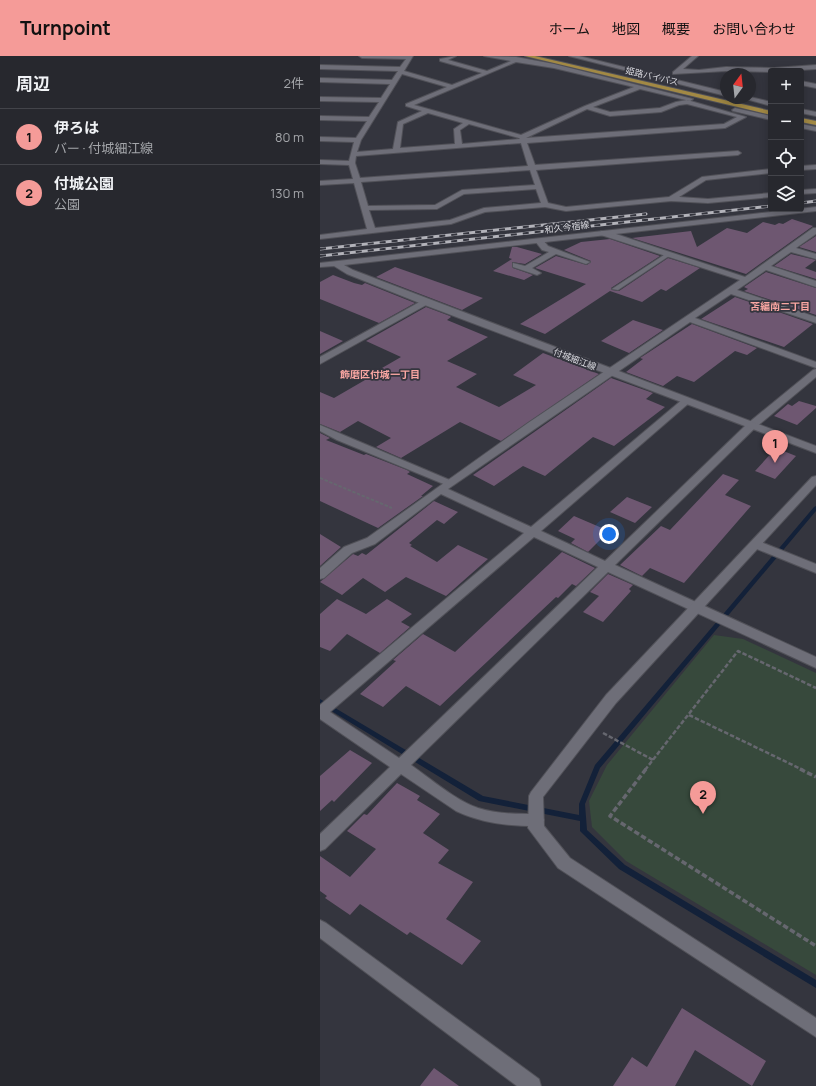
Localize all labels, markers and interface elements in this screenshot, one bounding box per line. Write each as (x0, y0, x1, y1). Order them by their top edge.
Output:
text: Turnpoint (20, 15, 111, 41)
text: ホーム (548, 19, 590, 38)
text: 地図 (612, 19, 640, 38)
text: 概要 (662, 19, 690, 38)
text: お問い合わせ (712, 19, 796, 38)
street label: 姫路バイパス (624, 64, 680, 88)
north arrow (720, 68, 756, 104)
map controls (768, 68, 804, 212)
button: + (768, 68, 804, 104)
text: 周辺 (16, 72, 50, 95)
text: 2件 (284, 74, 304, 92)
button: − (768, 104, 804, 140)
text: 伊ろは (54, 117, 99, 138)
text: 1 (26, 128, 32, 146)
text: 80 m (275, 128, 304, 146)
text: バー · 付城細江線 (54, 139, 153, 157)
button: locate (768, 140, 804, 176)
text: 付城公園 (54, 173, 114, 194)
button: layers (768, 176, 804, 212)
text: 2 (25, 184, 33, 202)
text: 130 m (270, 184, 304, 202)
text: 公園 (54, 195, 80, 213)
street label: 和久今宿線 (544, 218, 591, 236)
district label: 苫編南二丁目 (750, 299, 810, 313)
street label: 付城細江線 (552, 345, 599, 373)
district label: 飾磨区付城一丁目 (340, 367, 420, 381)
pin: 1 (762, 430, 788, 463)
your location (599, 524, 619, 544)
pin: 2 (690, 781, 716, 814)

